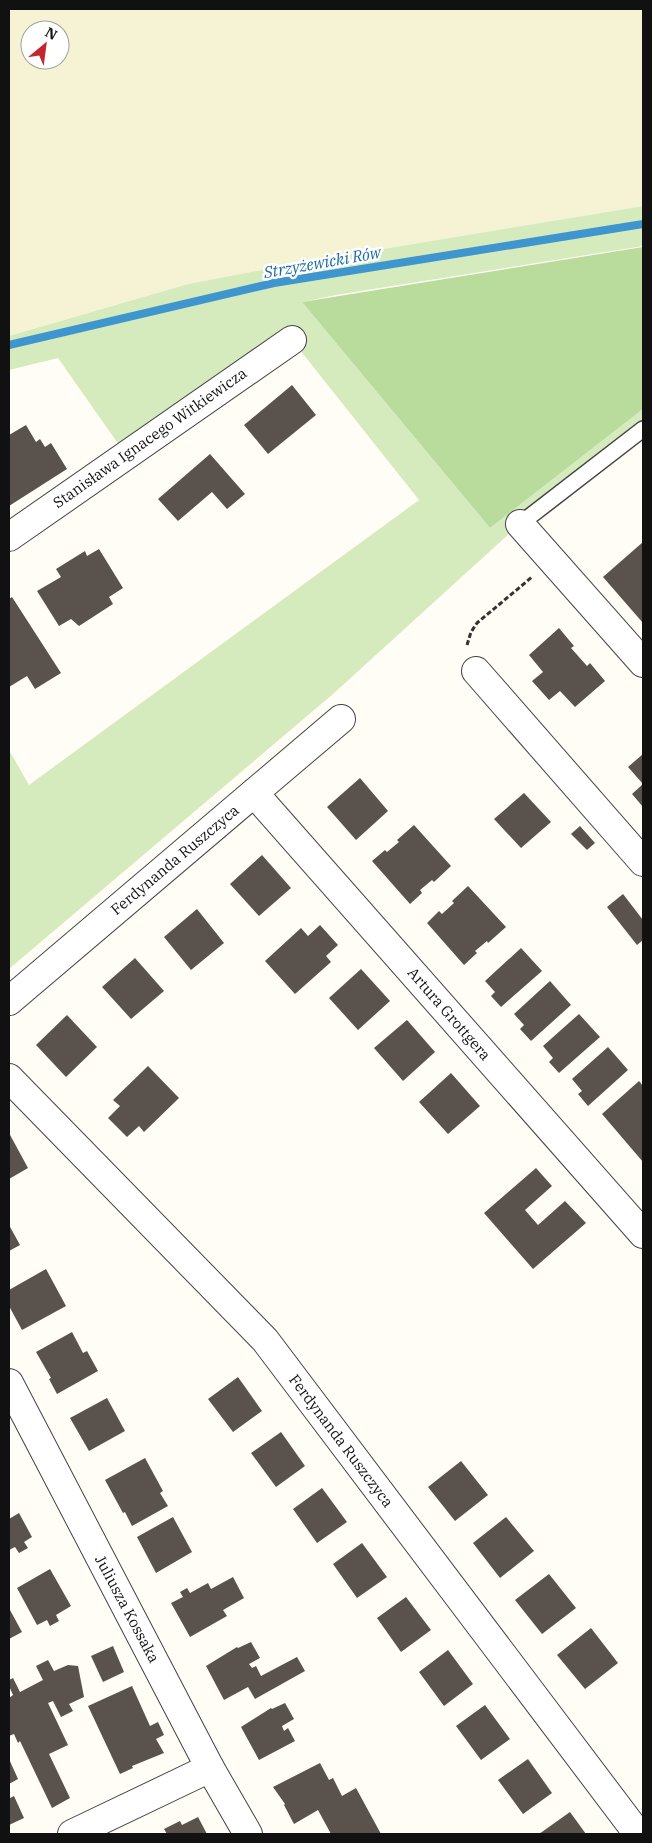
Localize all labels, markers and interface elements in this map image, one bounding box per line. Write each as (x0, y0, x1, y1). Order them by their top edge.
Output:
north arrow (20, 20, 70, 70)
text: N (42, 23, 61, 44)
water label: Strzyżewicki Rów (261, 242, 384, 282)
street label: Stanisława Ignacego Witkiewicza (49, 363, 250, 512)
street label: Ferdynanda Ruszczyca (107, 800, 243, 919)
street label: Artura Grottgera (404, 963, 495, 1064)
street label: Ferdynanda Ruszczyca (285, 1370, 398, 1511)
street label: Juliusza Kossaka (91, 1552, 164, 1666)

